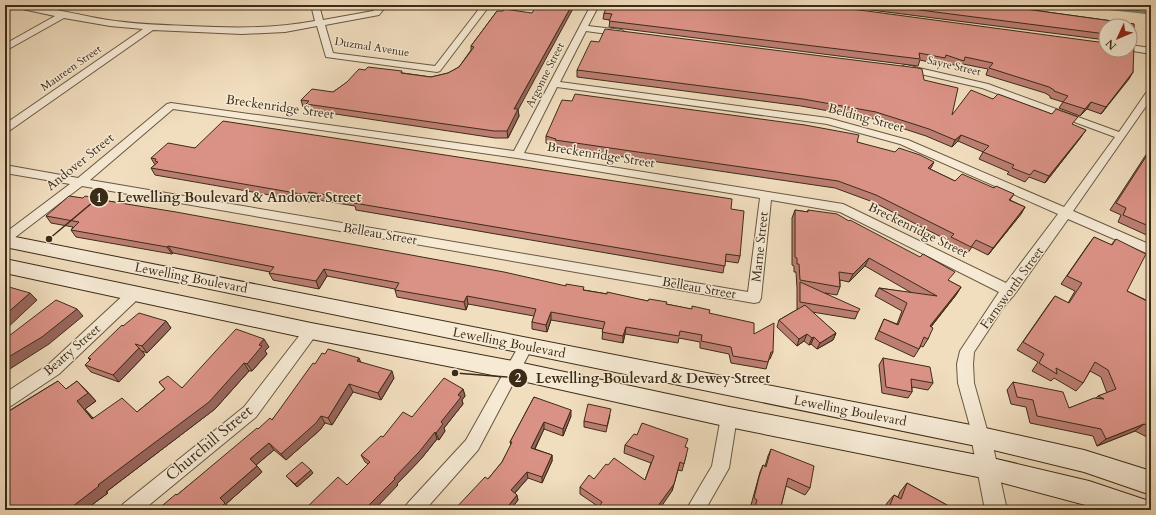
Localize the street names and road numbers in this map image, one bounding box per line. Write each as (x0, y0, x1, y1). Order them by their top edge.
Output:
street label: Duzmal Avenue (334, 34, 410, 60)
street label: Argonne Street (522, 40, 568, 110)
street label: Maureen Street (38, 41, 105, 94)
street label: Sayre Street (926, 53, 983, 80)
street label: Breckenridge Street (225, 91, 335, 123)
street label: Belding Street (826, 99, 906, 137)
street label: Andover Street (42, 129, 118, 195)
street label: Breckenridge Street (546, 138, 656, 172)
street label: Breckenridge Street (865, 198, 971, 262)
street label: Marne Street (747, 211, 773, 283)
street label: Belleau Street (342, 219, 418, 249)
street label: Farnsworth Street (976, 243, 1048, 333)
street label: Lewelling Boulevard (133, 258, 249, 298)
street label: Belleau Street (661, 273, 737, 303)
street label: Beatty Street (40, 320, 104, 380)
street label: Lewelling Boulevard (451, 323, 567, 363)
street label: Lewelling Boulevard (792, 391, 908, 431)
street label: Churchill Street (161, 400, 257, 486)

